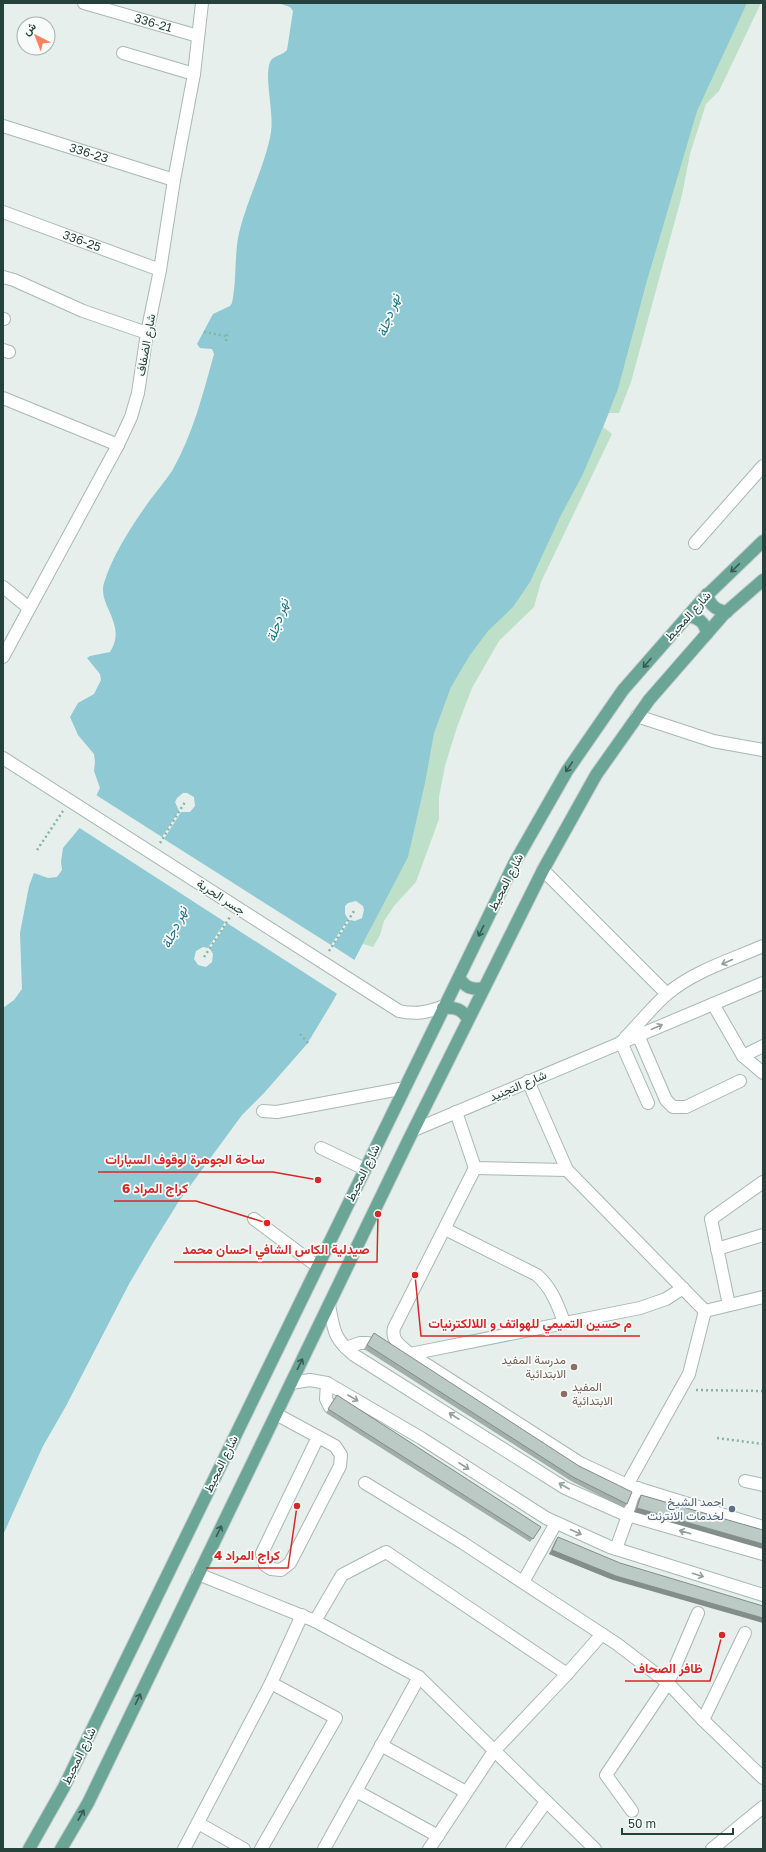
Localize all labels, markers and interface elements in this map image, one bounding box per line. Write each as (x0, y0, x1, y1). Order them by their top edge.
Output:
street label: 336-21 (133, 10, 174, 35)
north arrow (16, 16, 56, 56)
text: ش (20, 19, 39, 38)
street label: 336-23 (68, 139, 110, 166)
street label: 336-25 (61, 227, 103, 255)
water label: نهر دجلة (373, 290, 404, 339)
street label: شارع الضفاف (133, 312, 160, 378)
one-way arrow (730, 563, 740, 573)
street label: شارع المحيط (661, 588, 715, 645)
water label: نهر دجلة (263, 595, 293, 644)
one-way arrow (642, 658, 651, 668)
one-way arrow (565, 762, 573, 773)
street label: شارع المحيط (485, 851, 528, 914)
street label: جسر الحرية (194, 875, 248, 919)
water label: نهر دجلة (158, 902, 192, 951)
one-way arrow (477, 925, 484, 937)
one-way arrow (722, 958, 734, 966)
one-way arrow (651, 1023, 663, 1031)
street label: شارع التجنيد (487, 1067, 549, 1106)
street label: شارع المحيط (342, 1142, 385, 1205)
callout: ساحة الجوهرة لوقوف السيارات (98, 1147, 273, 1172)
text: ساحة الجوهرة لوقوف السيارات (105, 1151, 265, 1168)
callout: كراج المراد 6 (114, 1176, 196, 1201)
text: كراج المراد 6 (122, 1180, 188, 1197)
callout: صيدلية الكاس الشافي احسان محمد (174, 1237, 377, 1262)
text: صيدلية الكاس الشافي احسان محمد (182, 1241, 370, 1260)
callout: م حسين التميمي للهواتف و اللالكترنيات (421, 1311, 640, 1336)
text: م حسين التميمي للهواتف و اللالكترنيات (428, 1315, 632, 1334)
place label: مدرسة المفيد الابتدائية (502, 1352, 566, 1381)
one-way arrow (297, 1358, 304, 1370)
marker: مدرسة المفيد الابتدائية (569, 1362, 579, 1372)
place label: المفيد الابتدائية (572, 1379, 613, 1408)
marker: المفيد الابتدائية (559, 1389, 569, 1399)
one-way arrow (347, 1395, 359, 1403)
one-way arrow (448, 1412, 460, 1420)
street label: شارع المحيط (200, 1433, 243, 1496)
one-way arrow (458, 1462, 469, 1470)
one-way arrow (558, 1482, 570, 1490)
place label: احمد الشيخ لخدمات الانترنت (647, 1494, 724, 1524)
marker: احمد الشيخ لخدمات الانترنت (727, 1504, 737, 1514)
one-way arrow (216, 1526, 223, 1538)
one-way arrow (679, 1528, 692, 1535)
one-way arrow (569, 1529, 581, 1536)
callout: كراج المراد 4 (206, 1543, 288, 1568)
text: كراج المراد 4 (214, 1547, 280, 1564)
one-way arrow (692, 1572, 705, 1579)
callout: ظافر الصحاف (625, 1656, 710, 1681)
text: ظافر الصحاف (633, 1660, 703, 1677)
one-way arrow (135, 1693, 142, 1705)
street label: شارع المحيط (58, 1725, 101, 1788)
one-way arrow (77, 1810, 85, 1822)
scale bar (622, 1810, 733, 1836)
text: 50 m (628, 1816, 656, 1831)

